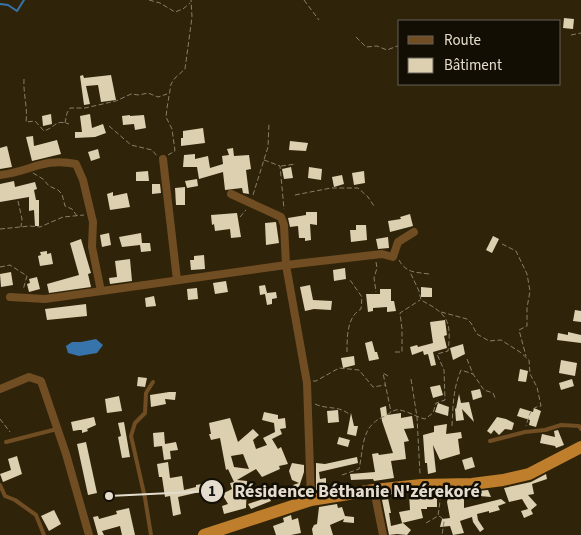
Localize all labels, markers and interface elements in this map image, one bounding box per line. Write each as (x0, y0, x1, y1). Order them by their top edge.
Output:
legend (398, 20, 561, 85)
text: Route (444, 30, 481, 51)
text: Bâtiment (444, 55, 502, 76)
callout: Résidence Béthanie N'zérekoré (199, 474, 490, 507)
text: Résidence Béthanie N'zérekoré (234, 479, 480, 504)
text: 1 (208, 481, 216, 502)

